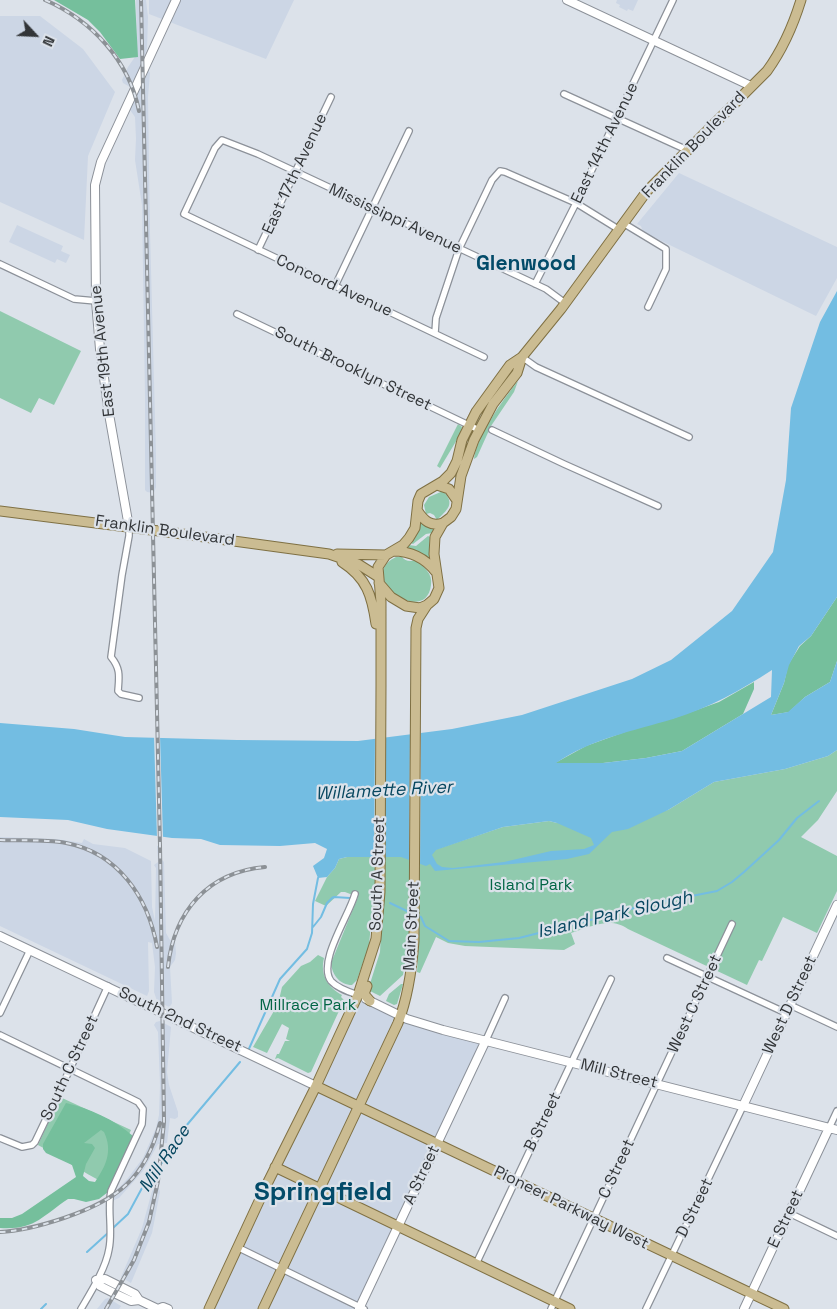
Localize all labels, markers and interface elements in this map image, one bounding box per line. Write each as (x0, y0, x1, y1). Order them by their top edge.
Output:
north arrow (10, 10, 60, 60)
text: N (38, 33, 59, 49)
street label: East 14th Avenue (567, 79, 643, 207)
street label: Franklin Boulevard (638, 88, 750, 202)
street label: East 17th Avenue (259, 110, 331, 238)
street label: Mississippi Avenue (325, 180, 465, 258)
street label: Concord Avenue (273, 251, 395, 321)
district label: Glenwood (476, 251, 576, 277)
street label: East 19th Avenue (87, 284, 119, 418)
street label: South Brooklyn Street (271, 323, 435, 415)
street label: Franklin Boulevard (94, 512, 236, 550)
water label: Willamette River (315, 777, 453, 805)
street label: South A Street (366, 817, 390, 931)
park label: Island Park (490, 876, 572, 896)
street label: Main Street (400, 881, 424, 971)
water label: Island Park Slough (536, 887, 694, 943)
street label: West C Street (664, 952, 726, 1056)
street label: West D Street (759, 953, 821, 1057)
street label: South 2nd Street (115, 983, 245, 1057)
park label: Millrace Park (260, 996, 356, 1016)
street label: South C Street (37, 1012, 103, 1124)
street label: Mill Street (579, 1055, 659, 1093)
street label: B Street (520, 1089, 566, 1155)
water label: Mill Race (135, 1121, 195, 1197)
street label: C Street (595, 1136, 639, 1202)
street label: A Street (400, 1142, 444, 1208)
street label: Pioneer Parkway West (490, 1162, 652, 1254)
street label: D Street (672, 1175, 718, 1241)
district label: Springfield (254, 1177, 392, 1209)
street label: E Street (764, 1187, 808, 1251)

